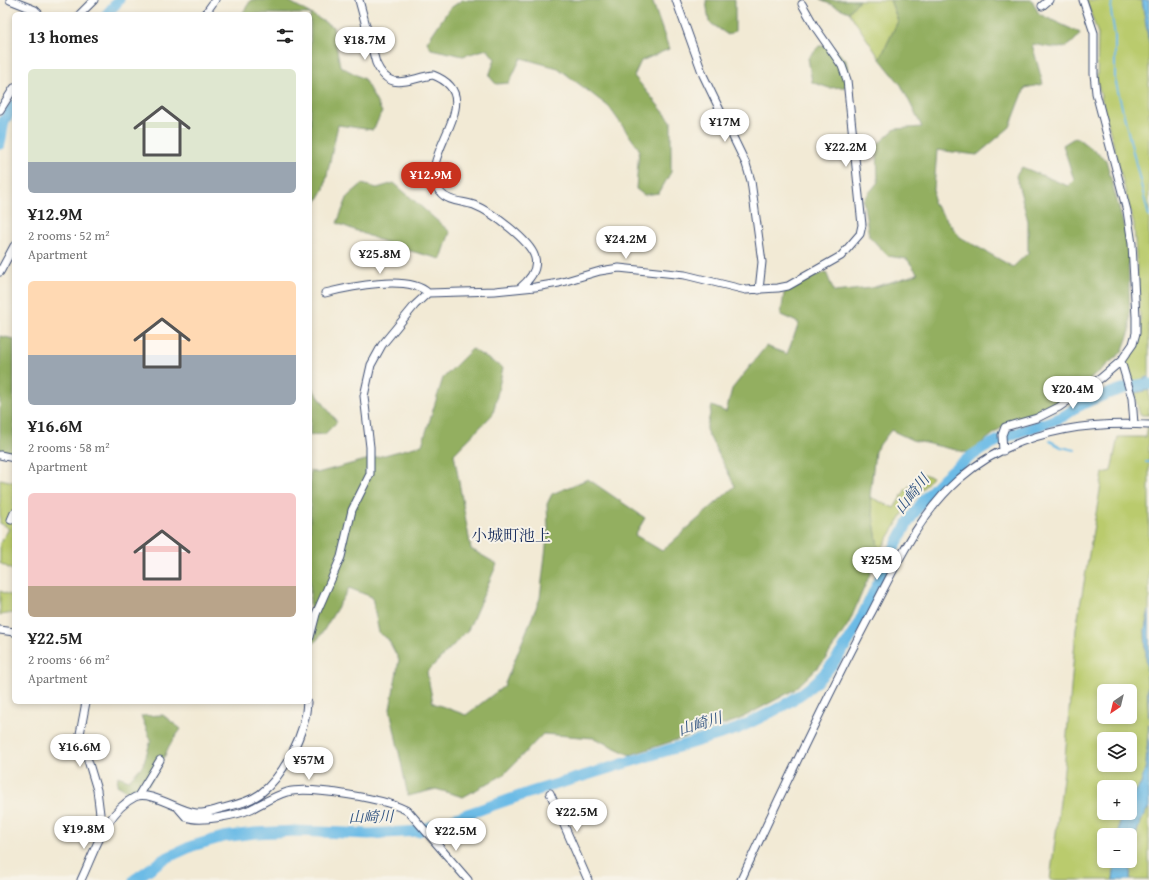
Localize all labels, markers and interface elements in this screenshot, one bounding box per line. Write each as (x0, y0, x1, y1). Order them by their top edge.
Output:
text: 13 homes (28, 24, 99, 49)
icon: filters (274, 25, 296, 47)
pin: ¥18.7M (332, 27, 398, 61)
text: ¥18.7M (344, 30, 386, 49)
icon: home (126, 95, 198, 167)
pin: ¥17M (701, 109, 749, 143)
text: ¥17M (709, 112, 741, 131)
pin: ¥22.2M (813, 134, 879, 168)
text: ¥22.2M (825, 137, 867, 156)
pin: ¥12.9M (398, 162, 464, 196)
text: ¥12.9M (410, 165, 452, 184)
text: ¥12.9M (28, 201, 83, 226)
text: 2 rooms · 52 m² (28, 226, 110, 245)
pin: ¥24.2M (593, 226, 659, 260)
text: ¥24.2M (605, 229, 647, 248)
pin: ¥25.8M (347, 241, 413, 275)
text: ¥25.8M (359, 244, 401, 263)
text: Apartment (28, 245, 88, 264)
icon: home (126, 307, 198, 379)
pin: ¥20.4M (1040, 376, 1106, 410)
text: ¥20.4M (1052, 379, 1094, 398)
text: ¥16.6M (28, 413, 83, 438)
text: 2 rooms · 58 m² (28, 438, 110, 457)
text: Apartment (28, 457, 88, 476)
water label: 山崎川 (889, 468, 935, 518)
icon: home (126, 519, 198, 591)
district label: 小城町池上 (471, 523, 551, 547)
pin: ¥25M (853, 547, 901, 581)
text: ¥25M (861, 550, 893, 569)
text: ¥22.5M (28, 625, 83, 650)
text: 2 rooms · 66 m² (28, 650, 110, 669)
text: Apartment (28, 669, 88, 688)
north arrow (1097, 684, 1137, 724)
map controls (1097, 684, 1137, 868)
water label: 山崎川 (675, 706, 726, 740)
button: layers (1097, 732, 1137, 772)
pin: ¥16.6M (47, 734, 113, 768)
text: ¥16.6M (59, 737, 101, 756)
pin: ¥57M (285, 747, 333, 781)
text: ¥57M (293, 750, 325, 769)
button: + (1097, 780, 1137, 820)
pin: ¥22.5M (544, 799, 610, 833)
text: ¥22.5M (556, 802, 598, 821)
water label: 山崎川 (348, 806, 396, 827)
pin: ¥19.8M (51, 816, 117, 850)
pin: ¥22.5M (423, 818, 489, 852)
text: ¥19.8M (63, 819, 105, 838)
text: ¥22.5M (435, 821, 477, 840)
button: − (1097, 828, 1137, 868)

